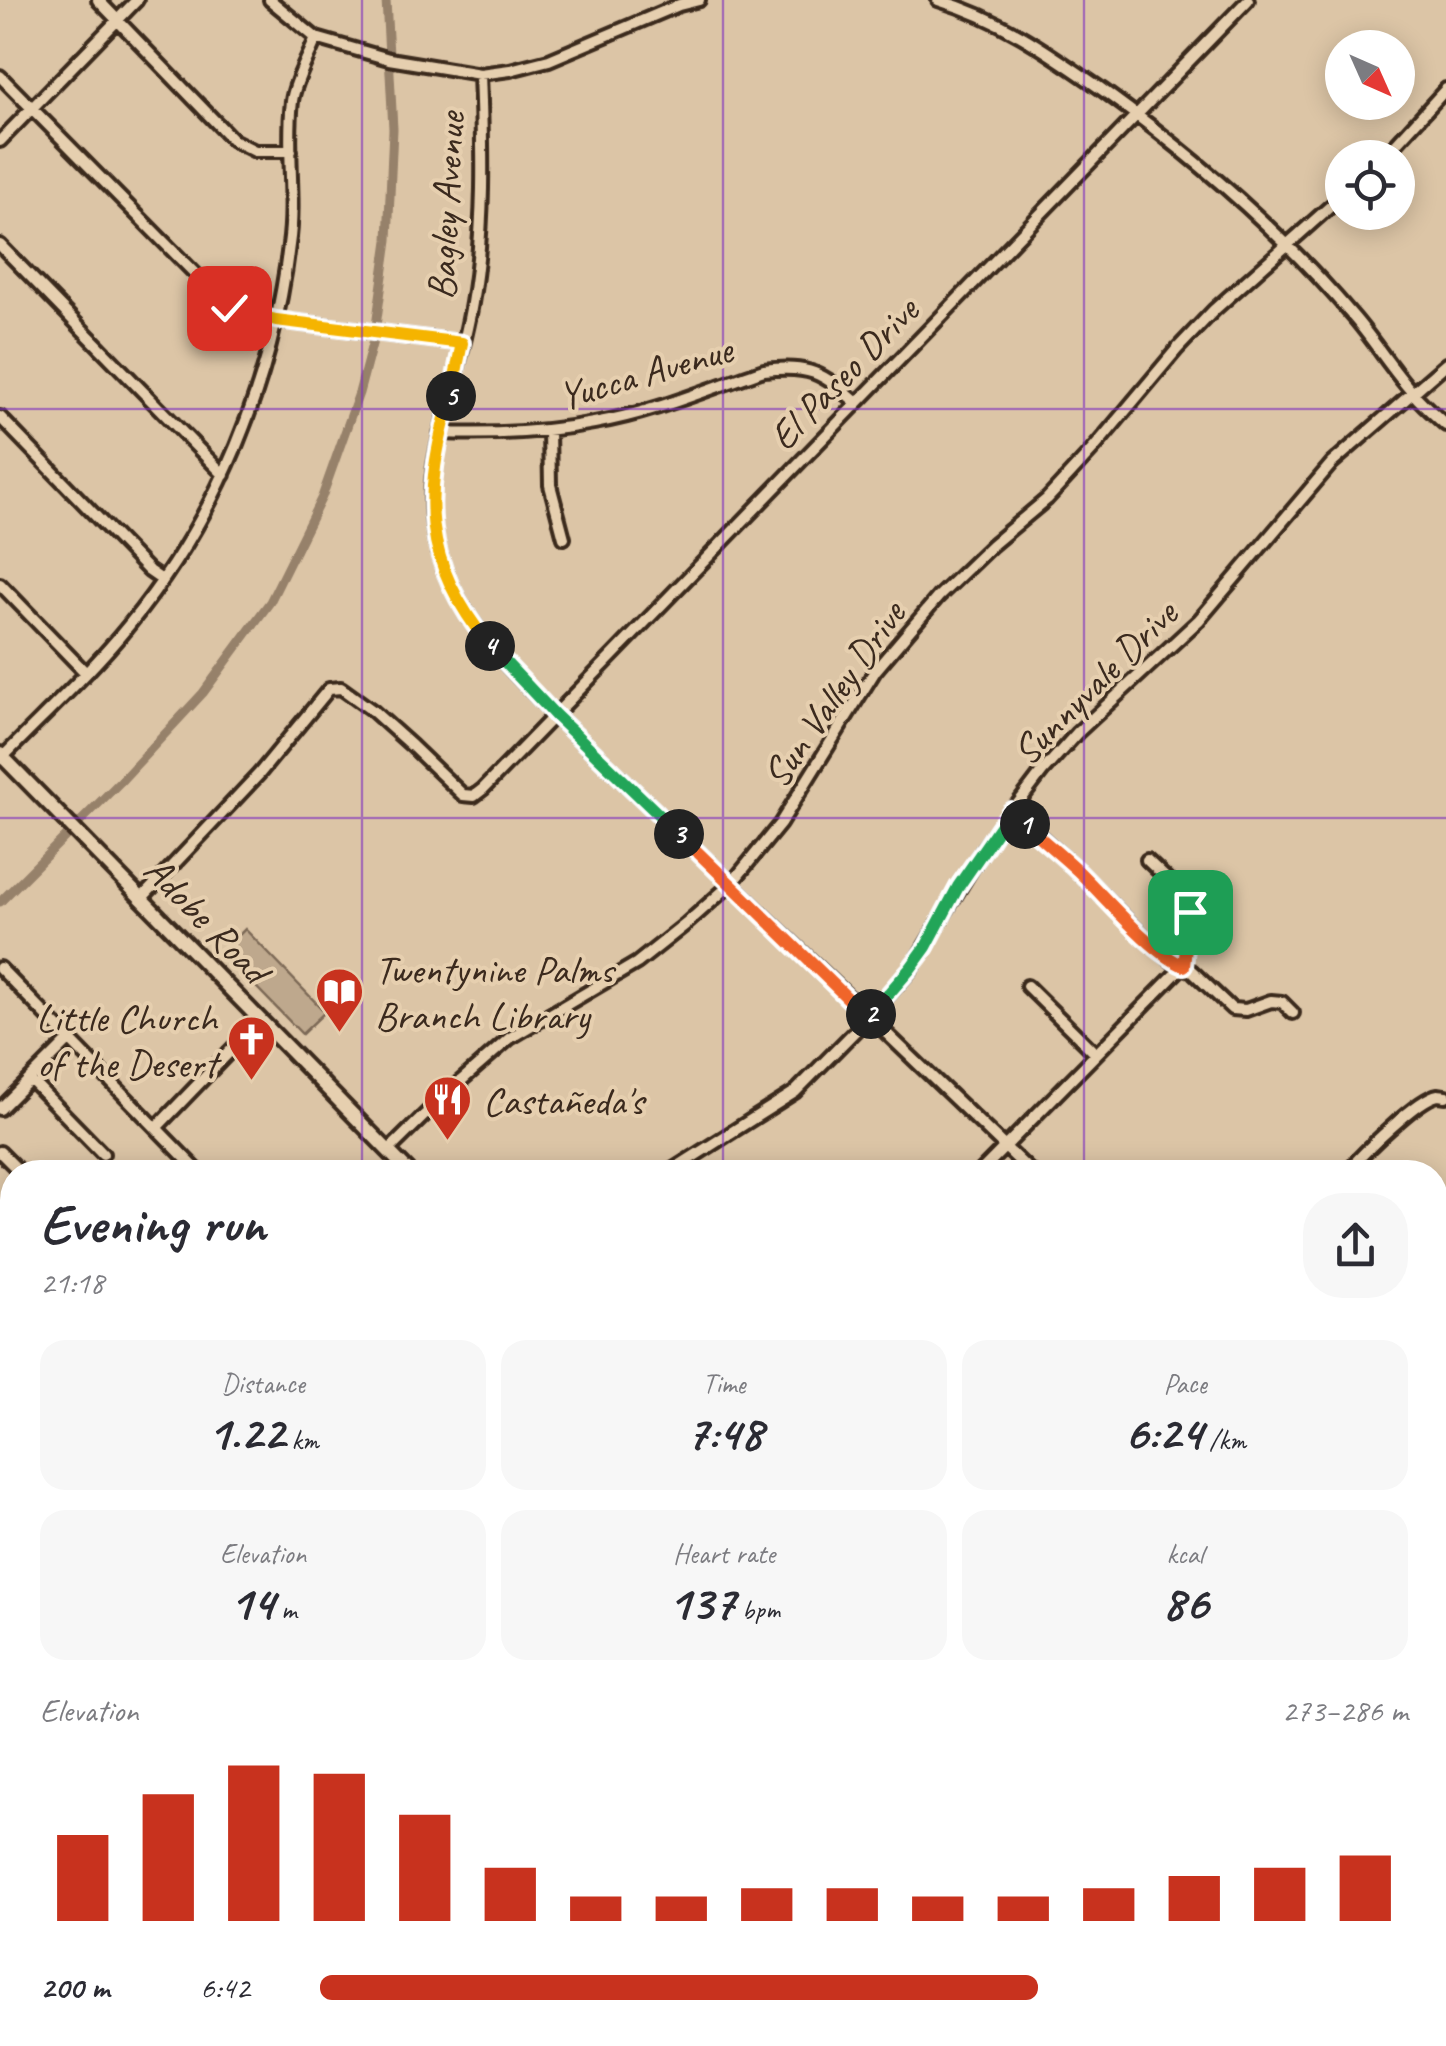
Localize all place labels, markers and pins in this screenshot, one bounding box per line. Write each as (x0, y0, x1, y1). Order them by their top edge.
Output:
pin (187, 266, 272, 351)
pin: 5 (426, 371, 476, 421)
pin: 4 (465, 621, 515, 671)
pin: 1 (1000, 799, 1050, 849)
pin: 3 (654, 809, 704, 859)
pin (1148, 870, 1233, 955)
place label: Twentynine Palms Branch Library (375, 945, 617, 1041)
library icon: Twentynine Palms Branch Library (314, 966, 366, 1034)
pin: 2 (846, 989, 896, 1039)
place label: Little Church of the Desert (36, 993, 223, 1089)
church icon: Little Church of the Desert (226, 1014, 278, 1082)
restaurant icon: Castañeda's (422, 1074, 474, 1142)
place label: Castañeda's (483, 1076, 647, 1126)

